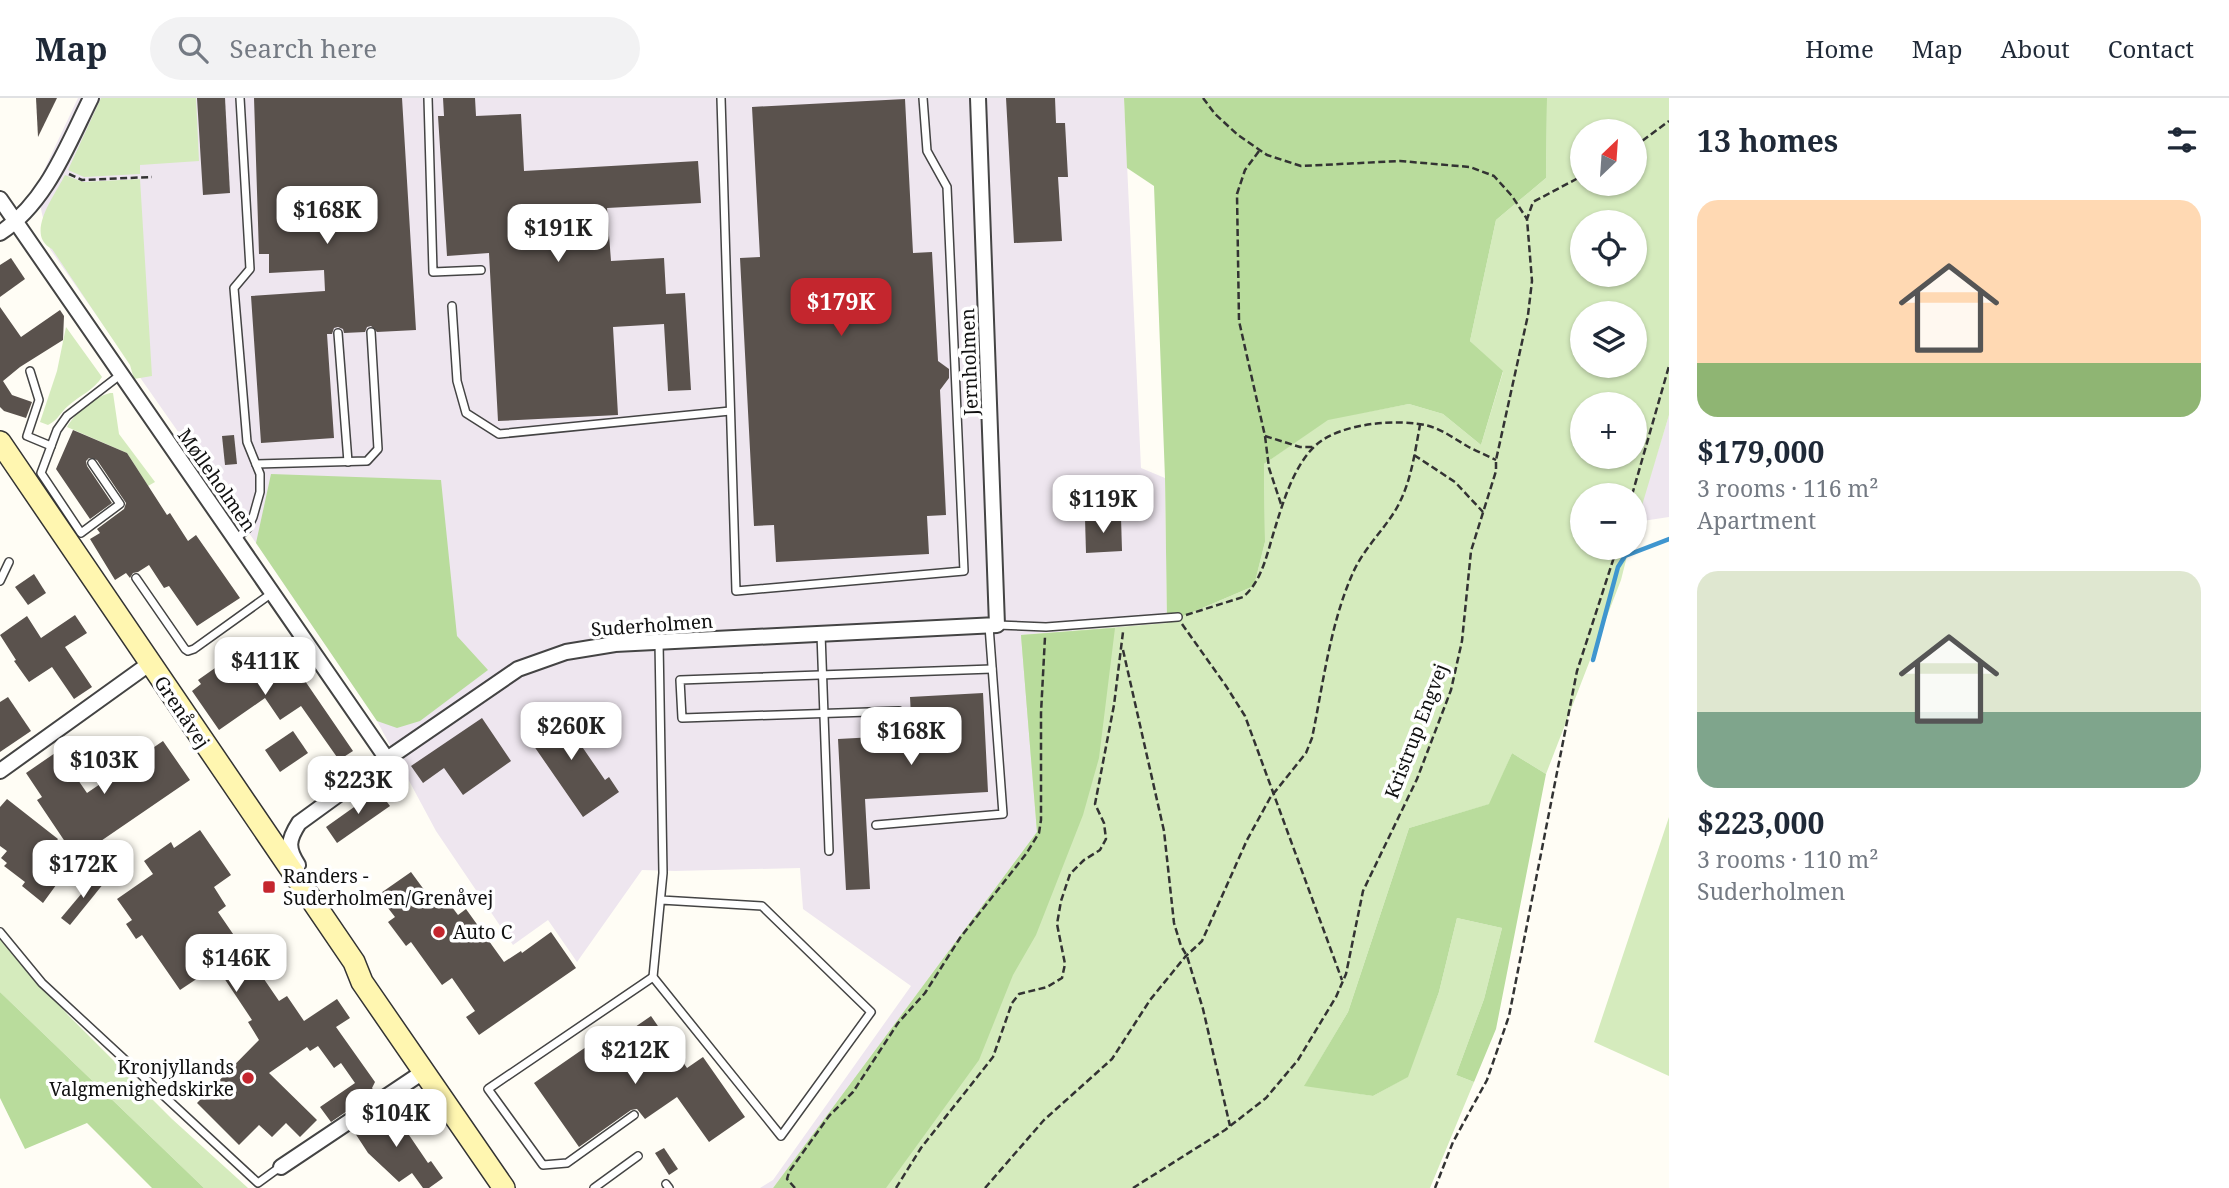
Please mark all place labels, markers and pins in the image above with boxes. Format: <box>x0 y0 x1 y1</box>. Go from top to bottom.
pin: $168K <box>278 186 376 246</box>
pin: $191K <box>509 204 607 264</box>
pin: $179K <box>792 278 890 338</box>
pin: $119K <box>1054 476 1152 535</box>
pin: $411K <box>216 638 314 697</box>
pin: $260K <box>522 702 620 762</box>
pin: $168K <box>862 708 960 767</box>
pin: $103K <box>55 736 153 796</box>
pin: $223K <box>309 756 407 816</box>
pin: $172K <box>34 840 132 900</box>
place label: Randers - Suderholmen/Grenåvej <box>283 863 493 911</box>
marker: Randers - Suderholmen/Grenåvej <box>261 879 277 895</box>
place label: Auto C <box>453 919 513 945</box>
marker: Auto C <box>431 924 447 940</box>
pin: $146K <box>187 934 285 994</box>
pin: $212K <box>586 1026 684 1086</box>
place label: Kronjyllands Valgmenighedskirke <box>49 1054 234 1102</box>
marker: Kronjyllands Valgmenighedskirke <box>240 1070 256 1086</box>
pin: $104K <box>347 1090 445 1149</box>

